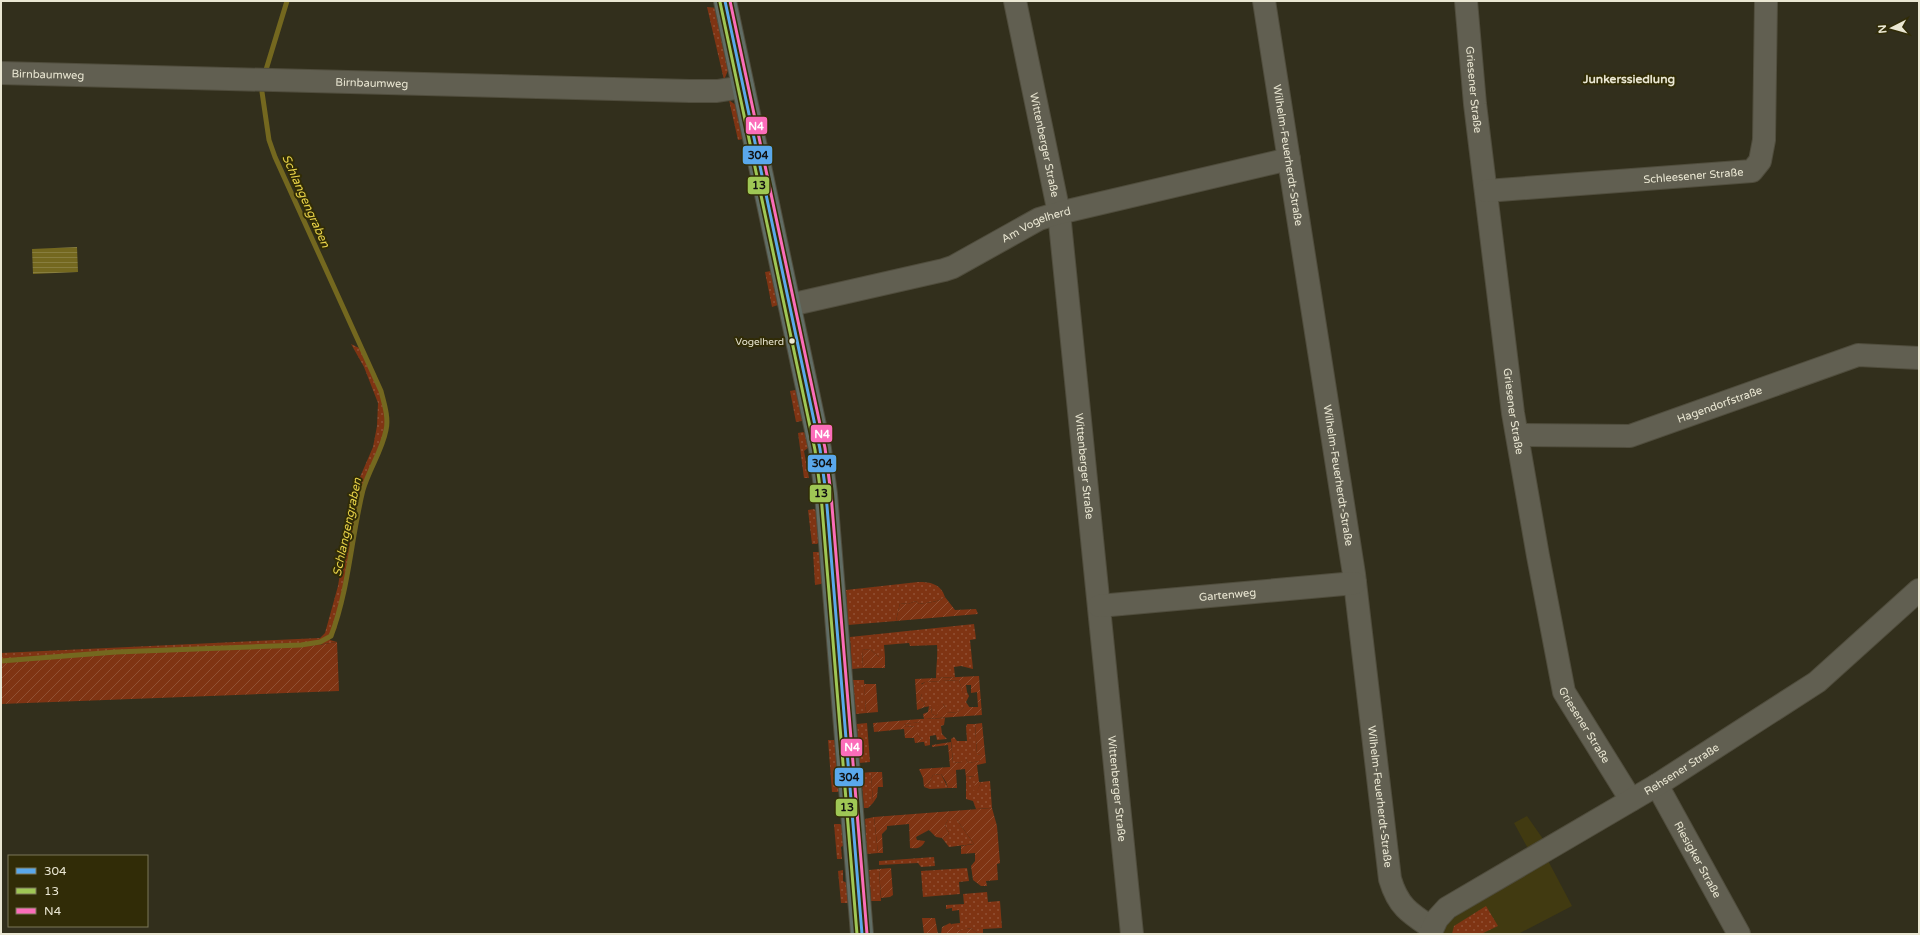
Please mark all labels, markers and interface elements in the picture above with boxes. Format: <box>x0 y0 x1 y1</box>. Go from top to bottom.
north arrow <box>1872 8 1912 48</box>
text: N <box>1876 24 1889 34</box>
street label: Griesener Straße <box>1463 46 1485 134</box>
street label: Birnbaumweg <box>11 67 85 82</box>
district label: Junkerssiedlung <box>1582 72 1675 87</box>
street label: Birnbaumweg <box>335 76 408 91</box>
street label: Wilhelm-Feuerherdt-Straße <box>1270 84 1305 227</box>
street label: Wittenberger Straße <box>1027 91 1062 199</box>
line badge: N4 <box>745 116 768 135</box>
text: N4 <box>748 120 764 133</box>
line badge: 304 <box>742 145 773 165</box>
text: 304 <box>748 149 768 162</box>
water label: Schlangengraben <box>279 152 333 250</box>
street label: Schleesener Straße <box>1643 166 1744 186</box>
line badge: 13 <box>747 176 770 195</box>
text: 13 <box>752 179 766 192</box>
street label: Am Vogelherd <box>999 204 1072 246</box>
place label: Vogelherd <box>735 336 784 348</box>
marker: Vogelherd <box>787 336 797 346</box>
street label: Griesener Straße <box>1501 367 1526 455</box>
street label: Hagendorfstraße <box>1675 384 1764 426</box>
street label: Wilhelm-Feuerherdt-Straße <box>1320 404 1356 547</box>
street label: Wittenberger Straße <box>1072 413 1096 520</box>
line badge: N4 <box>810 424 833 443</box>
text: N4 <box>814 428 830 441</box>
line badge: 304 <box>807 454 837 473</box>
text: 304 <box>812 457 832 470</box>
water label: Schlangengraben <box>330 476 364 578</box>
line badge: 13 <box>809 484 832 503</box>
text: 13 <box>814 487 828 500</box>
street label: Gartenweg <box>1198 586 1257 604</box>
street label: Griesener Straße <box>1556 686 1612 766</box>
street label: Wilhelm-Feuerherdt-Straße <box>1365 725 1395 868</box>
street label: Wittenberger Straße <box>1105 735 1129 842</box>
line badge: N4 <box>840 738 863 757</box>
text: N4 <box>844 741 860 754</box>
street label: Rehsener Straße <box>1642 741 1722 798</box>
line badge: 304 <box>834 767 864 787</box>
text: 304 <box>839 771 859 784</box>
line badge: 13 <box>835 798 858 817</box>
text: 13 <box>840 801 854 814</box>
street label: Riesigker Straße <box>1671 819 1724 900</box>
legend <box>8 855 148 927</box>
text: 304 <box>44 864 67 878</box>
text: 13 <box>44 884 59 898</box>
text: N4 <box>44 904 62 918</box>

